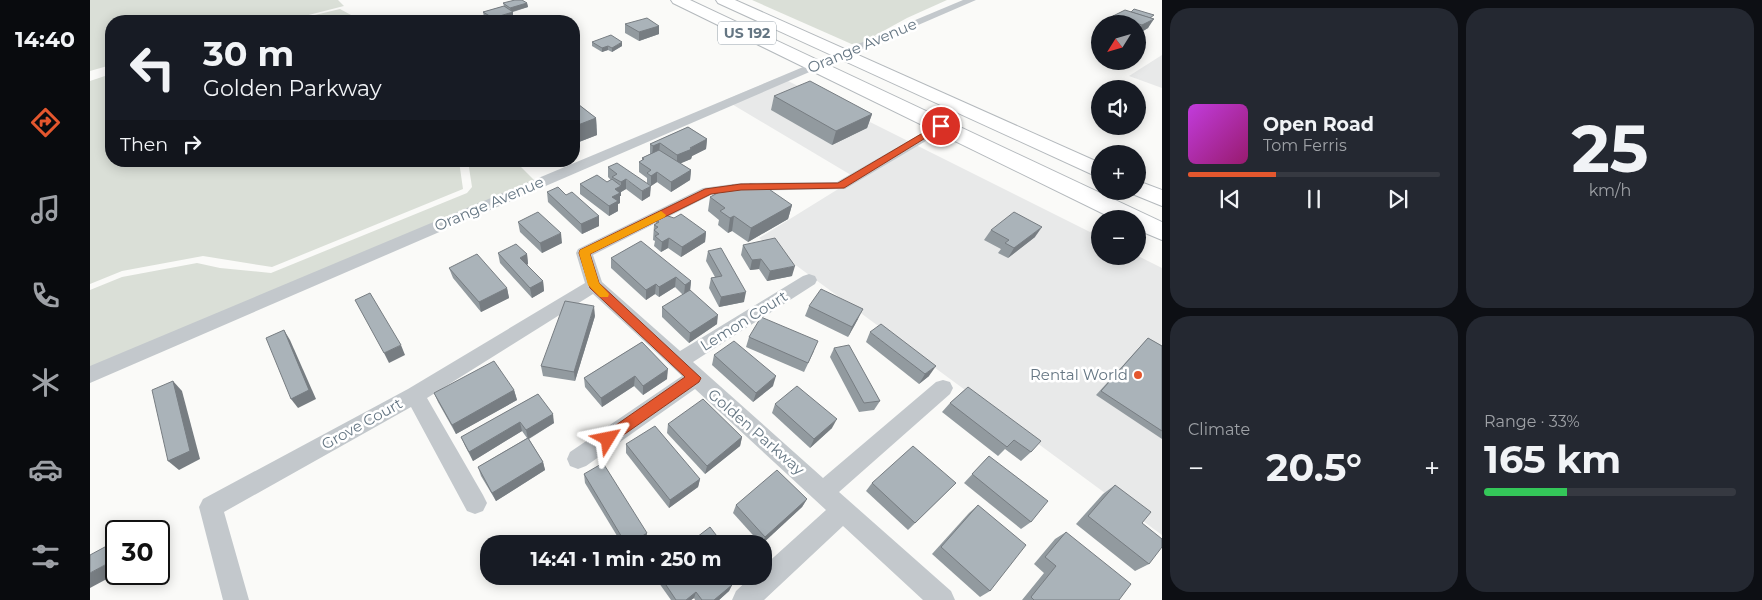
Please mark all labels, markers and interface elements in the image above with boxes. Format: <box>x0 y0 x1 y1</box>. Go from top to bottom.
street label: Orange Avenue <box>804 14 919 77</box>
north arrow <box>1091 15 1146 70</box>
map controls <box>1091 15 1146 265</box>
road number: US 192 <box>718 22 776 44</box>
text: 14:40 <box>15 26 75 53</box>
text: 30 m <box>203 32 294 75</box>
icon: left <box>120 35 185 100</box>
text: Golden Parkway <box>203 75 382 102</box>
button: sound <box>1091 80 1146 135</box>
icon: directions <box>28 105 63 140</box>
pin <box>920 105 962 147</box>
text: 25 <box>1571 109 1649 188</box>
icon: arrive <box>927 112 955 140</box>
text: Open Road <box>1263 113 1374 136</box>
icon: right <box>178 130 206 158</box>
text: Then <box>120 133 168 156</box>
text: Tom Ferris <box>1263 136 1347 155</box>
button: + <box>1091 145 1146 200</box>
street label: Orange Avenue <box>431 172 546 235</box>
text: km/h <box>1589 181 1631 200</box>
icon: previous <box>1216 185 1244 213</box>
icon: pause <box>1300 185 1328 213</box>
icon: next <box>1384 185 1412 213</box>
icon: music <box>28 192 63 227</box>
button: − <box>1091 210 1146 265</box>
icon: phone <box>28 278 63 313</box>
street label: Lemon Court <box>697 286 791 355</box>
icon: climate <box>28 365 63 400</box>
place label: Rental World <box>1030 365 1128 384</box>
marker: Rental World <box>1132 369 1144 381</box>
street label: Golden Parkway <box>704 385 809 479</box>
street label: Grove Court <box>318 394 406 454</box>
position arrow <box>581 412 633 464</box>
text: Range · 33% <box>1484 412 1580 431</box>
text: Climate <box>1188 420 1250 439</box>
text: 165 km <box>1484 436 1621 483</box>
text: 20.5° <box>1266 444 1362 491</box>
text: − <box>1188 451 1204 485</box>
text: + <box>1424 451 1440 485</box>
icon: car <box>28 452 63 487</box>
speed limit sign: 30 <box>105 520 170 585</box>
icon: filters <box>28 539 63 574</box>
text: 14:41 · 1 min · 250 m <box>530 548 722 571</box>

